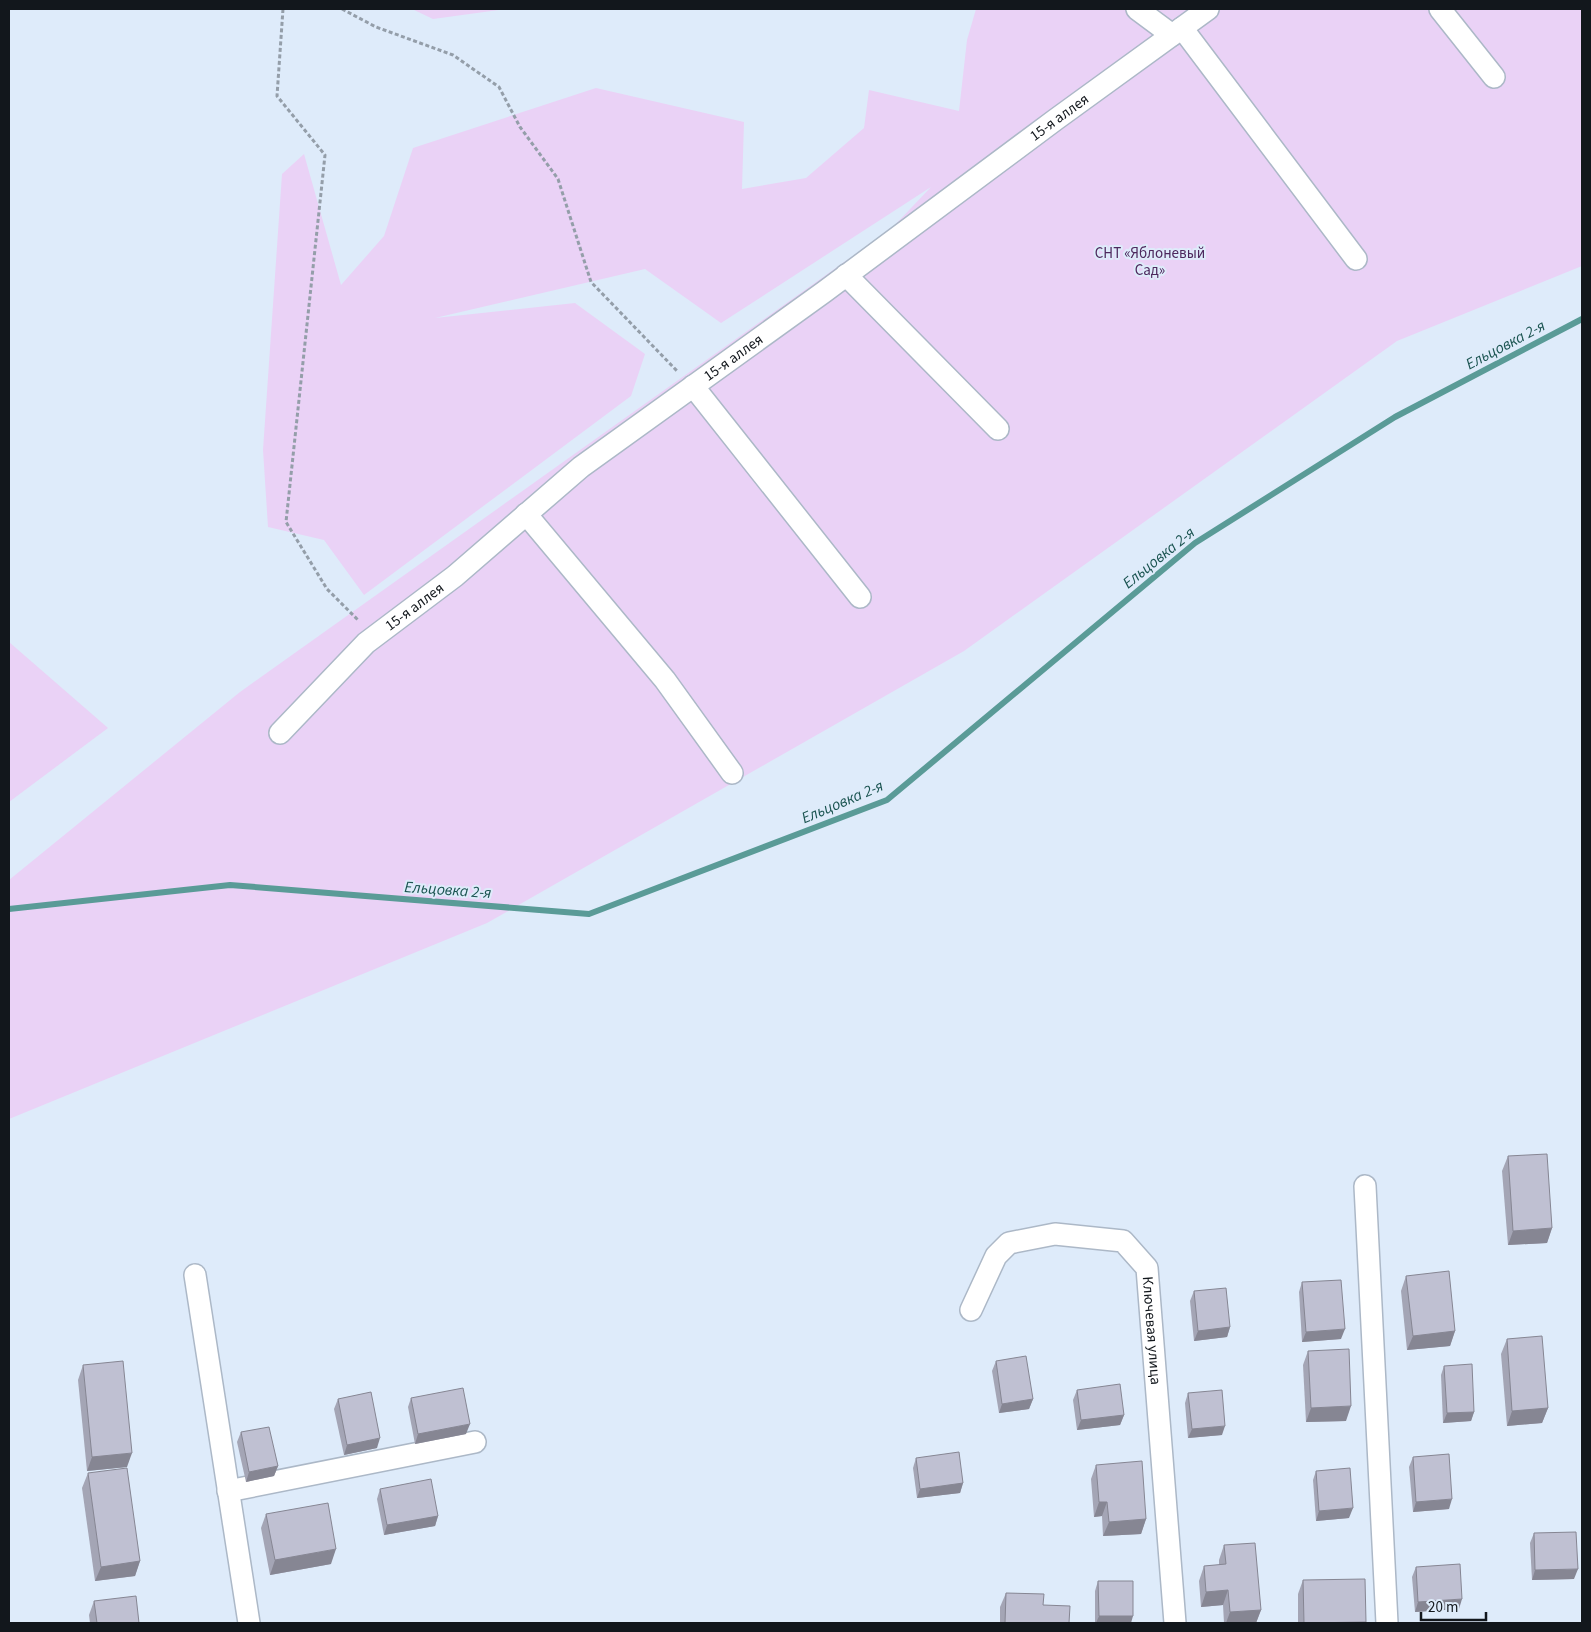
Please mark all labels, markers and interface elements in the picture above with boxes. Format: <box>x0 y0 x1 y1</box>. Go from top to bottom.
street label: 15-я аллея <box>1025 89 1093 146</box>
park label: СНТ «Яблоневый Сад» <box>1095 243 1205 281</box>
water label: Ельцовка 2-я <box>1462 315 1549 375</box>
street label: 15-я аллея <box>699 329 768 386</box>
water label: Ельцовка 2-я <box>1118 522 1200 594</box>
street label: 15-я аллея <box>381 578 448 636</box>
water label: Ельцовка 2-я <box>798 775 887 829</box>
water label: Ельцовка 2-я <box>404 876 492 904</box>
street label: Ключевая улица <box>1137 1276 1166 1385</box>
scale bar <box>1421 1590 1486 1622</box>
text: 20 m <box>1428 1597 1458 1618</box>

